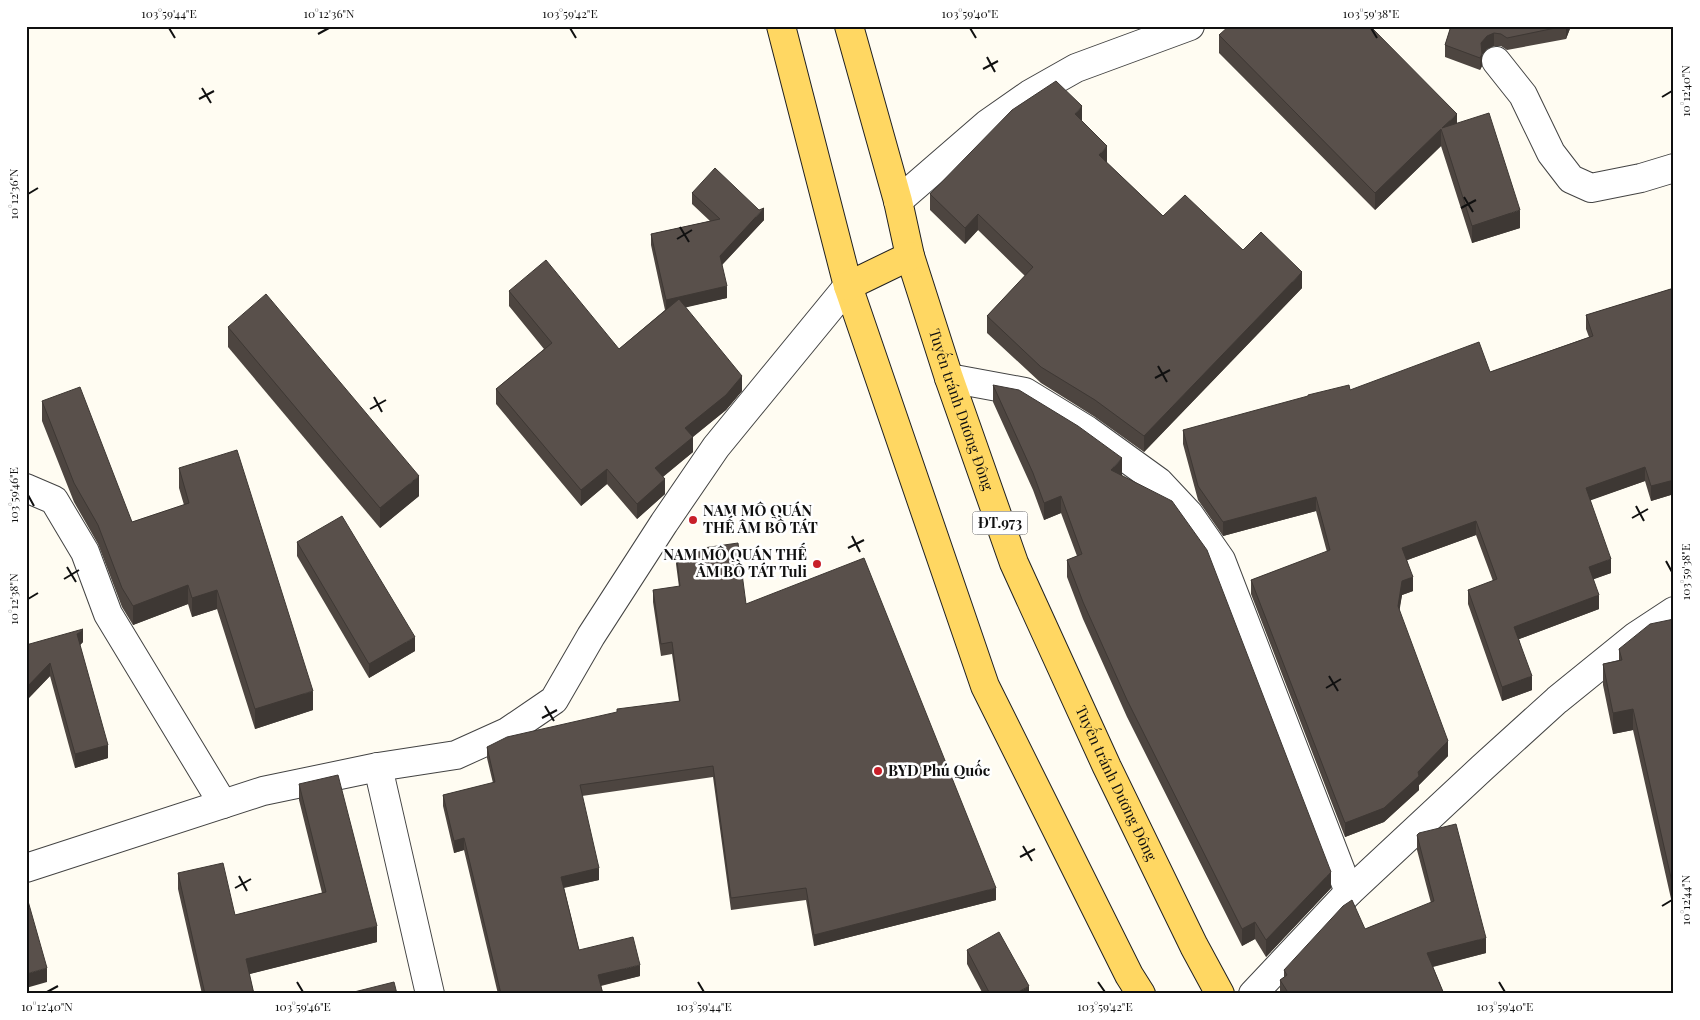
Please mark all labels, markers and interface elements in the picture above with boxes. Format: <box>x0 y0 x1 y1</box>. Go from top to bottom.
text: 103°59'44"E <box>141 5 197 21</box>
text: 10°12'36"N <box>303 5 355 21</box>
text: 103°59'42"E <box>542 5 598 21</box>
text: 103°59'40"E <box>942 5 998 21</box>
text: 103°59'38"E <box>1343 5 1399 21</box>
text: 10°12'40"N <box>1677 65 1693 117</box>
text: 10°12'36"N <box>5 168 21 220</box>
street label: Tuyến tránh Dương Đông <box>925 326 999 493</box>
text: 103°59'46"E <box>5 467 21 523</box>
place label: NAM MÔ QUÁN THẾ ÂM BỒ TÁT <box>703 500 818 537</box>
road number: ĐT.973 <box>972 512 1028 534</box>
marker: NAM MÔ QUÁN THẾ ÂM BỒ TÁT <box>687 514 699 526</box>
place label: NAM MÔ QUÁN THẾ ÂM BỒ TÁT Tuli <box>663 542 807 581</box>
text: 103°59'38"E <box>1677 544 1693 600</box>
marker: NAM MÔ QUÁN THẾ ÂM BỒ TÁT Tuli <box>811 558 823 570</box>
text: 10°12'38"N <box>5 573 21 625</box>
street label: Tuyến tránh Dương Đông <box>1071 702 1162 864</box>
place label: BYD Phú Quốc <box>888 759 991 780</box>
marker: BYD Phú Quốc <box>872 765 884 777</box>
text: 10°12'44"N <box>1677 874 1693 925</box>
text: 10°12'40"N <box>21 998 73 1014</box>
text: 103°59'46"E <box>275 998 331 1014</box>
text: 103°59'44"E <box>676 998 732 1014</box>
text: 103°59'42"E <box>1077 998 1133 1014</box>
text: 103°59'40"E <box>1477 998 1533 1014</box>

